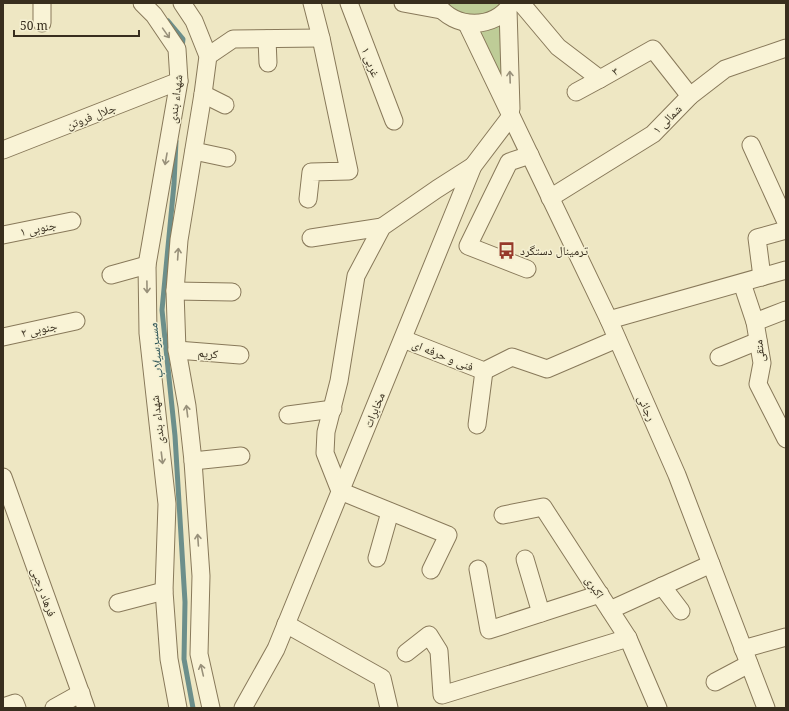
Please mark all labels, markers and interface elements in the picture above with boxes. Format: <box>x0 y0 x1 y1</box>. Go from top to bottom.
scale bar <box>14 12 139 38</box>
text: 50 m <box>20 17 48 34</box>
one-way arrow <box>162 27 170 38</box>
street label: ۱ غربی <box>358 44 384 80</box>
street label: ۳ <box>609 62 621 80</box>
one-way arrow <box>506 71 514 84</box>
street label: شهداء بندی <box>164 73 186 125</box>
street label: جلال فروتن <box>64 99 119 133</box>
street label: ۱ شمالی <box>649 100 686 137</box>
one-way arrow <box>161 152 169 165</box>
street label: ۱ جنوبی <box>18 216 58 240</box>
bus stop icon: ترمینال دستگرد <box>497 240 517 260</box>
place label: ترمینال دستگرد <box>520 242 589 259</box>
one-way arrow <box>174 248 181 261</box>
one-way arrow <box>143 280 151 293</box>
street label: ۲ جنوبی <box>19 317 59 341</box>
water label: مسیرسیلاب <box>143 322 167 380</box>
street label: فنی و حرفه ای <box>410 335 476 375</box>
street label: متقی <box>749 339 769 363</box>
street label: کریم <box>197 344 219 362</box>
street label: مخابرات <box>359 390 389 430</box>
street label: رجائی <box>634 392 660 424</box>
street label: شهداء بندی <box>146 394 168 446</box>
one-way arrow <box>183 405 191 418</box>
one-way arrow <box>158 451 165 464</box>
one-way arrow <box>195 534 202 547</box>
street label: فرهاد رجبی <box>27 565 61 619</box>
street label: اکبری <box>581 572 609 602</box>
one-way arrow <box>198 664 206 677</box>

